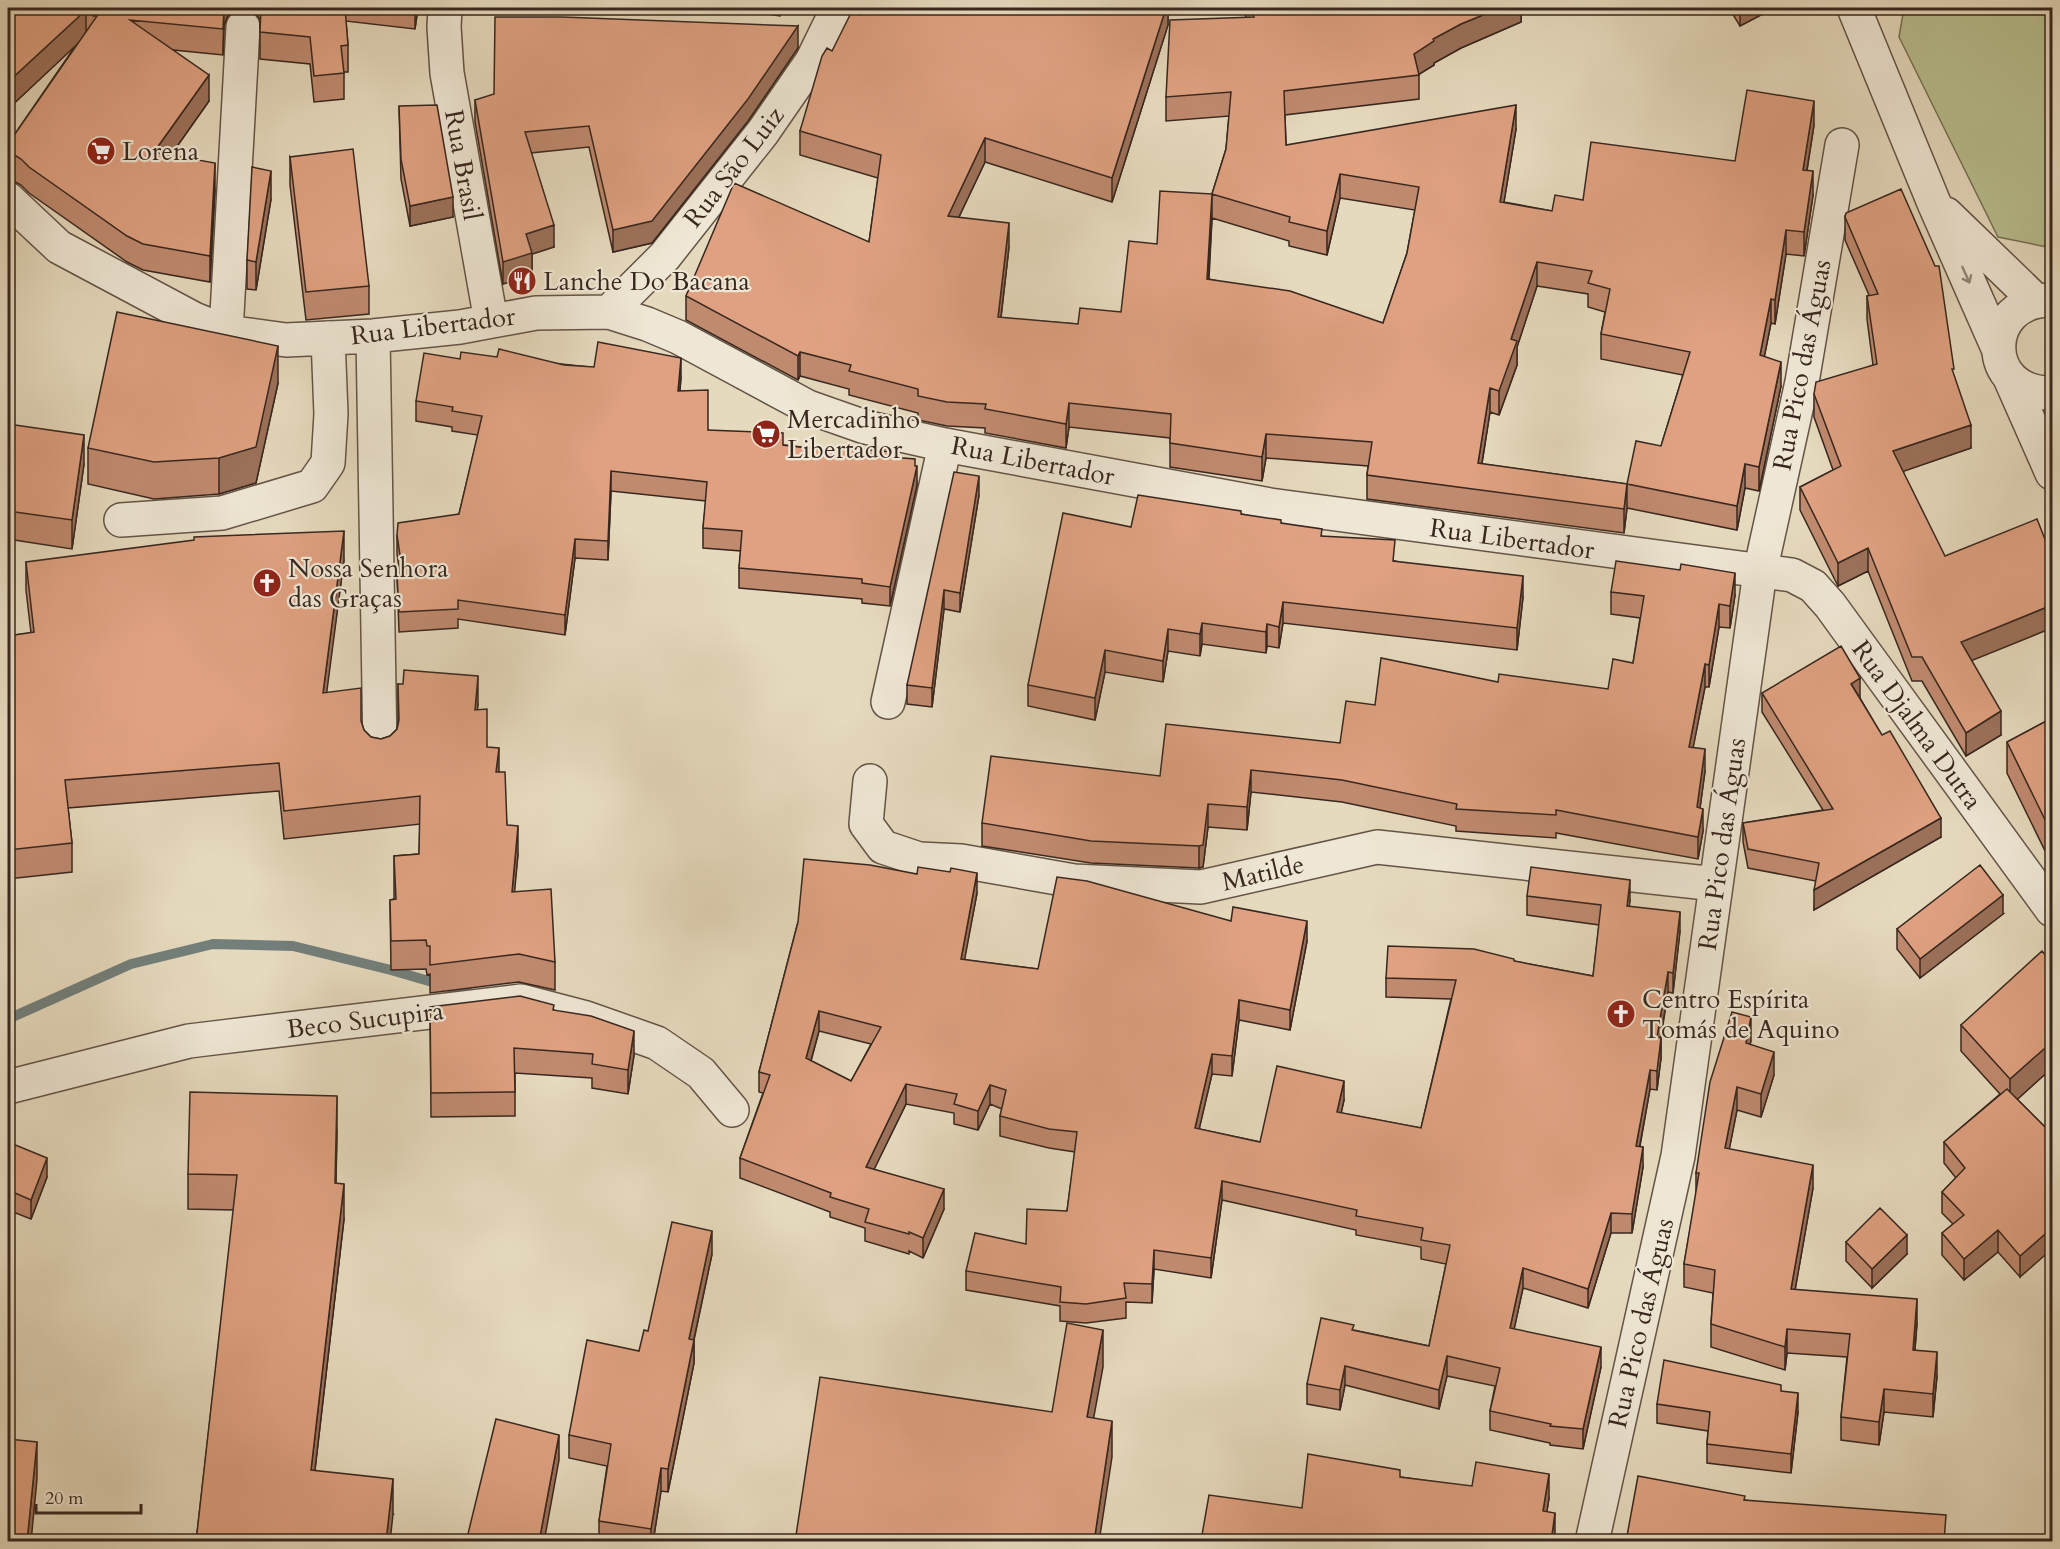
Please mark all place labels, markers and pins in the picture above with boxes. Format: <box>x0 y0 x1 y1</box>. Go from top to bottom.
place label: Lorena <box>122 134 199 169</box>
supermarket icon: Lorena <box>85 135 117 167</box>
place label: Lanche Do Bacana <box>543 264 750 299</box>
restaurant icon: Lanche Do Bacana <box>506 265 538 297</box>
place label: Mercadinho Libertador <box>787 402 920 467</box>
supermarket icon: Mercadinho Libertador <box>750 418 782 450</box>
place label: Nossa Senhora das Graças <box>288 551 449 616</box>
church icon: Nossa Senhora das Graças <box>251 567 283 599</box>
place label: Centro Espírita Tomás de Aquino <box>1642 982 1839 1047</box>
church icon: Centro Espírita Tomás de Aquino <box>1605 998 1637 1030</box>

